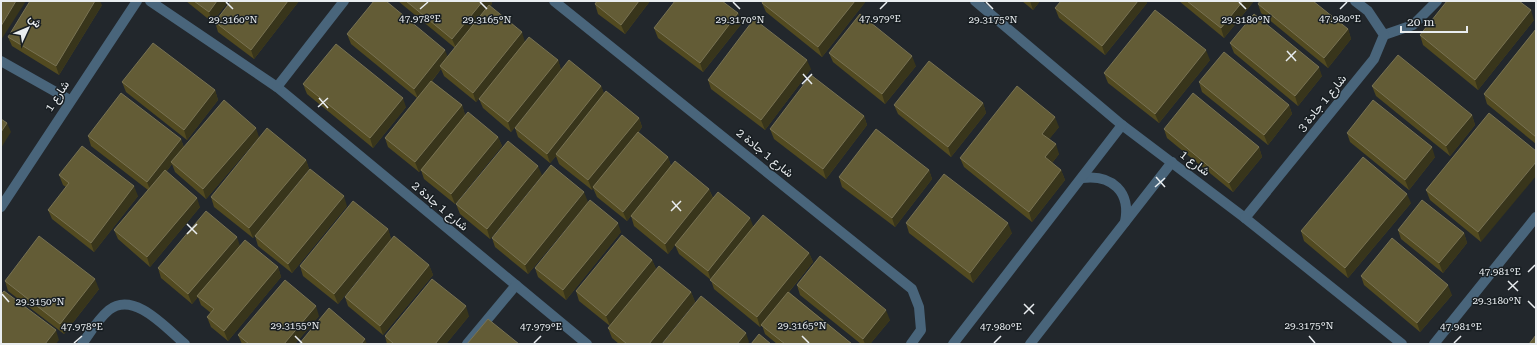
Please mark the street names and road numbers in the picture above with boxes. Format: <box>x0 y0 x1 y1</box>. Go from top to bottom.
street label: شارع 1 جادة 3 <box>1295 72 1351 136</box>
street label: شارع 1 <box>42 78 74 115</box>
street label: شارع 1 جادة 2 <box>732 126 796 182</box>
street label: شارع 1 <box>1176 147 1213 180</box>
street label: شارع 1 جادة 2 <box>408 178 471 235</box>

